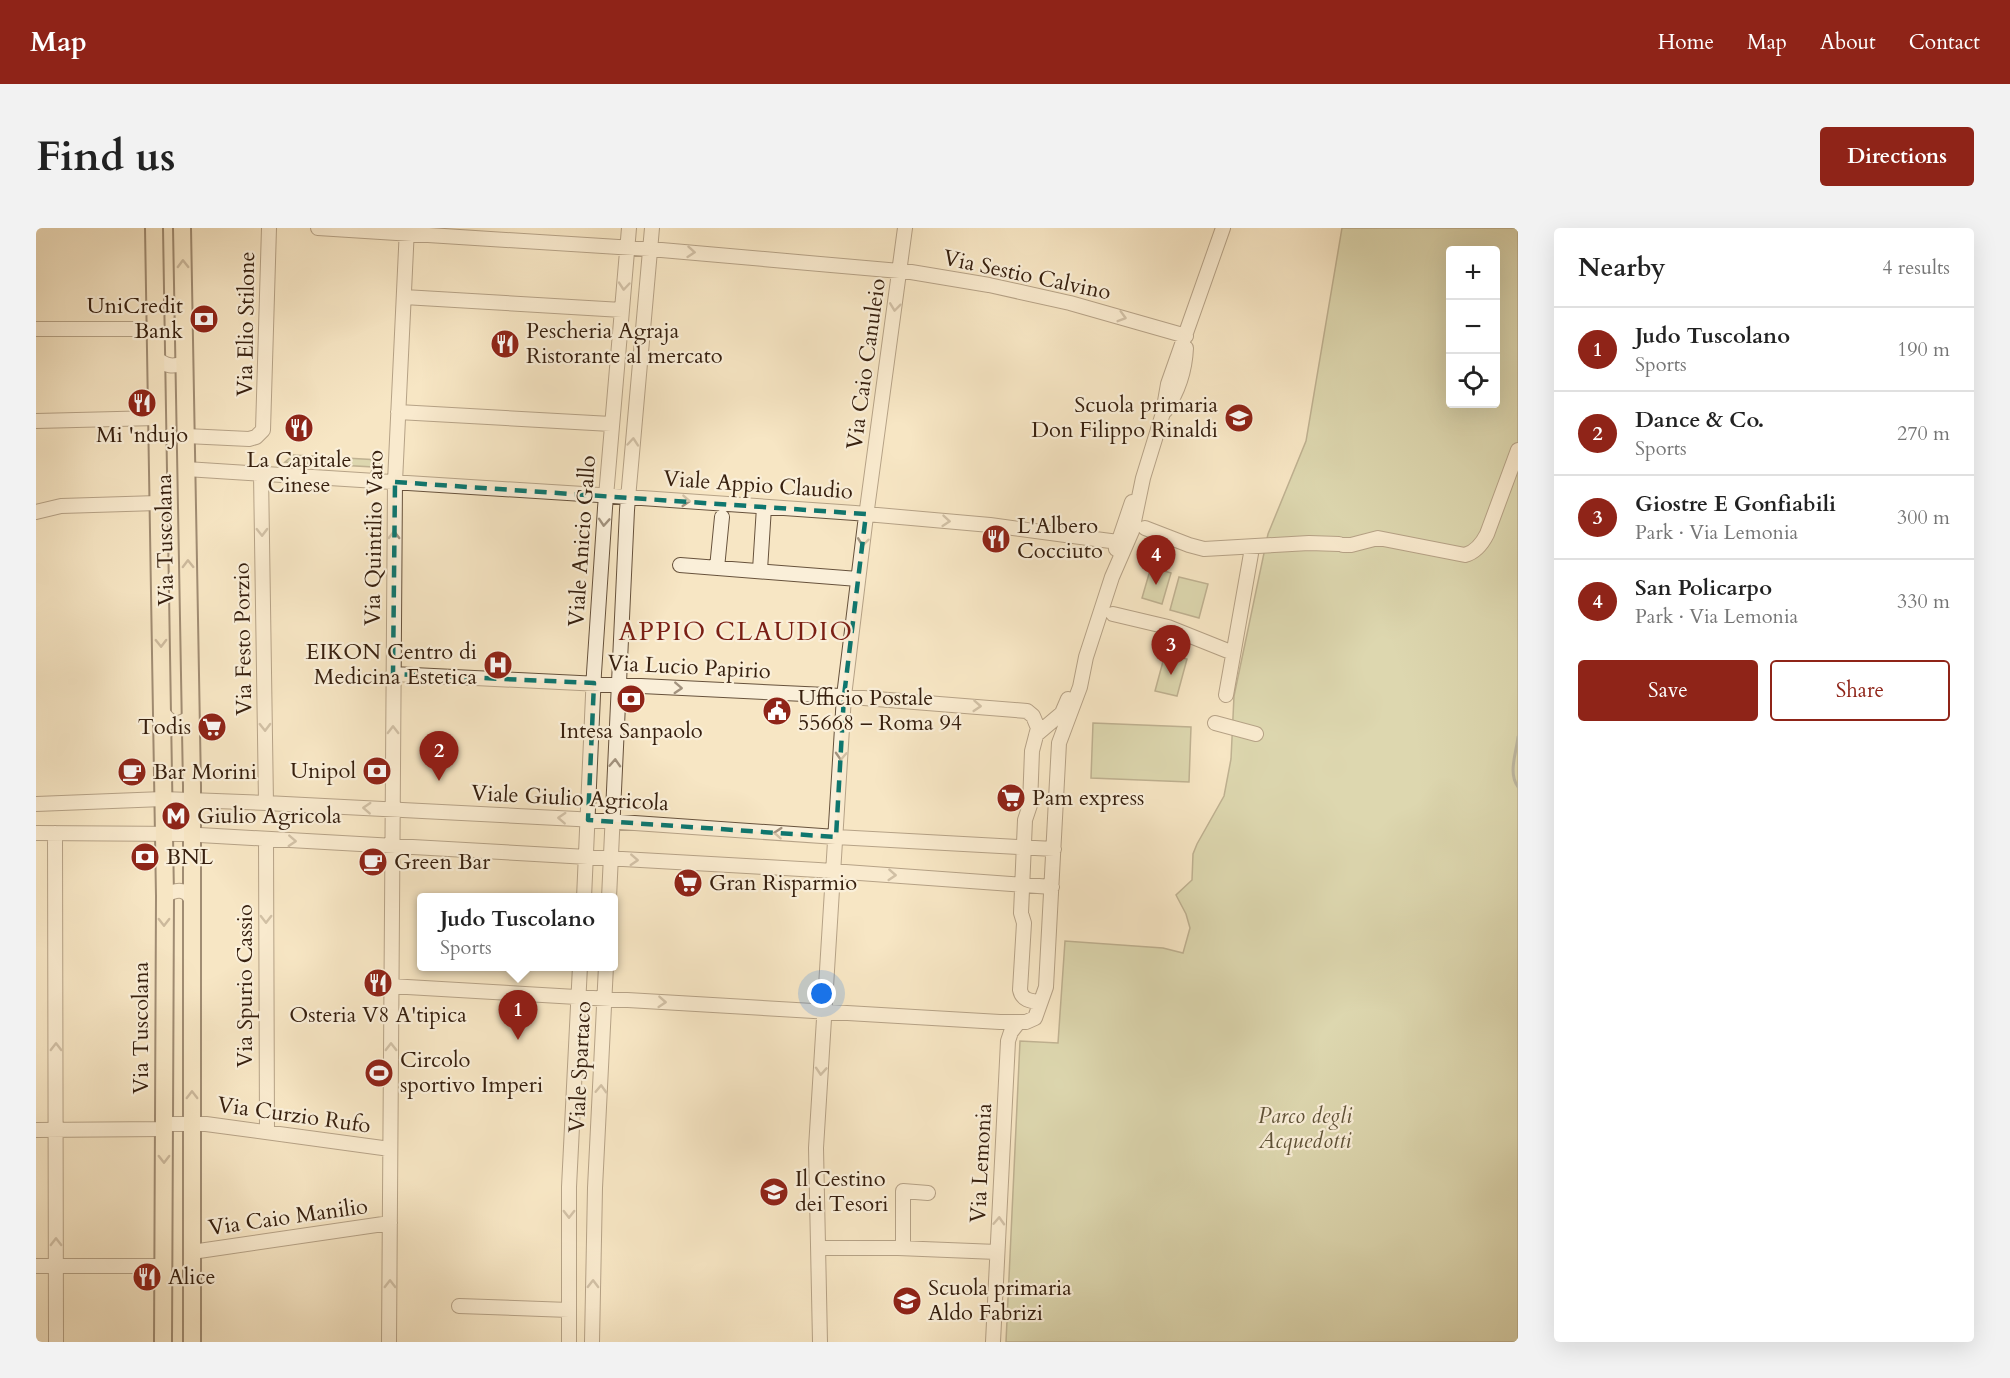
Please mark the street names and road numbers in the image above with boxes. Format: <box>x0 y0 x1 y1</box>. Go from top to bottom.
street label: Via Sestio Calvino <box>940 243 1114 307</box>
street label: Via Elio Stilone <box>230 251 262 397</box>
street label: Via Caio Canuleio <box>839 276 893 452</box>
street label: Via Quintilio Varo <box>357 450 391 626</box>
street label: Viale Anicio Gallo <box>561 454 603 628</box>
street label: Viale Appio Claudio <box>662 463 854 507</box>
street label: Via Tuscolana <box>149 473 181 606</box>
street label: Via Festo Porzio <box>227 562 259 716</box>
street label: Via Lucio Papirio <box>606 648 772 686</box>
street label: Viale Giulio Agricola <box>470 778 670 818</box>
street label: Via Spurio Cassio <box>230 904 260 1068</box>
street label: Via Tuscolana <box>126 961 156 1094</box>
street label: Viale Spartaco <box>562 1000 598 1134</box>
street label: Via Curzio Rufo <box>215 1089 373 1141</box>
street label: Via Lemonia <box>963 1102 999 1224</box>
street label: Via Caio Manilio <box>206 1191 370 1243</box>

